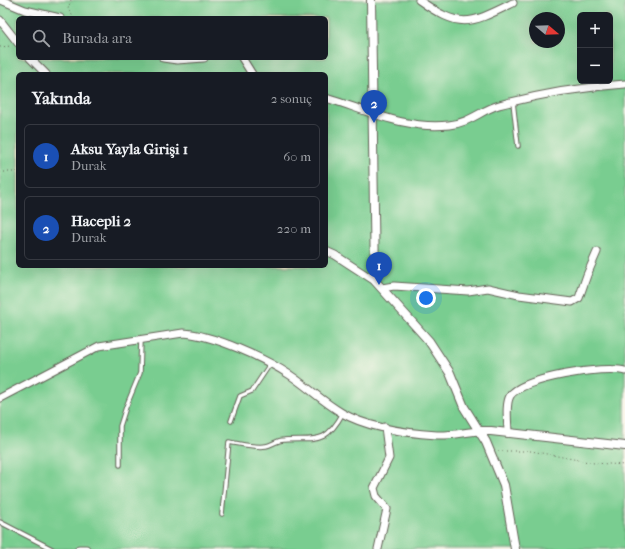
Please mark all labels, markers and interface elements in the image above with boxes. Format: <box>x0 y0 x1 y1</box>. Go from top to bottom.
north arrow <box>529 12 565 48</box>
map controls <box>577 12 613 84</box>
button: + <box>577 12 613 48</box>
search box <box>16 16 328 60</box>
icon: search <box>30 27 52 49</box>
text: Burada ara <box>62 29 132 47</box>
button: − <box>577 48 613 84</box>
text: Yakında <box>32 88 91 108</box>
pin: 2 <box>361 90 387 123</box>
text: 2 sonuç <box>271 91 312 106</box>
text: Aksu Yayla Girişi 1 <box>71 140 188 158</box>
text: 1 <box>44 149 48 164</box>
text: 60 m <box>283 149 311 164</box>
text: Durak <box>71 158 107 173</box>
text: Hacepli 2 <box>71 212 131 230</box>
text: 2 <box>43 221 49 236</box>
text: 220 m <box>277 221 311 236</box>
text: Durak <box>71 230 107 245</box>
pin: 1 <box>366 252 392 285</box>
your location <box>416 288 436 308</box>

